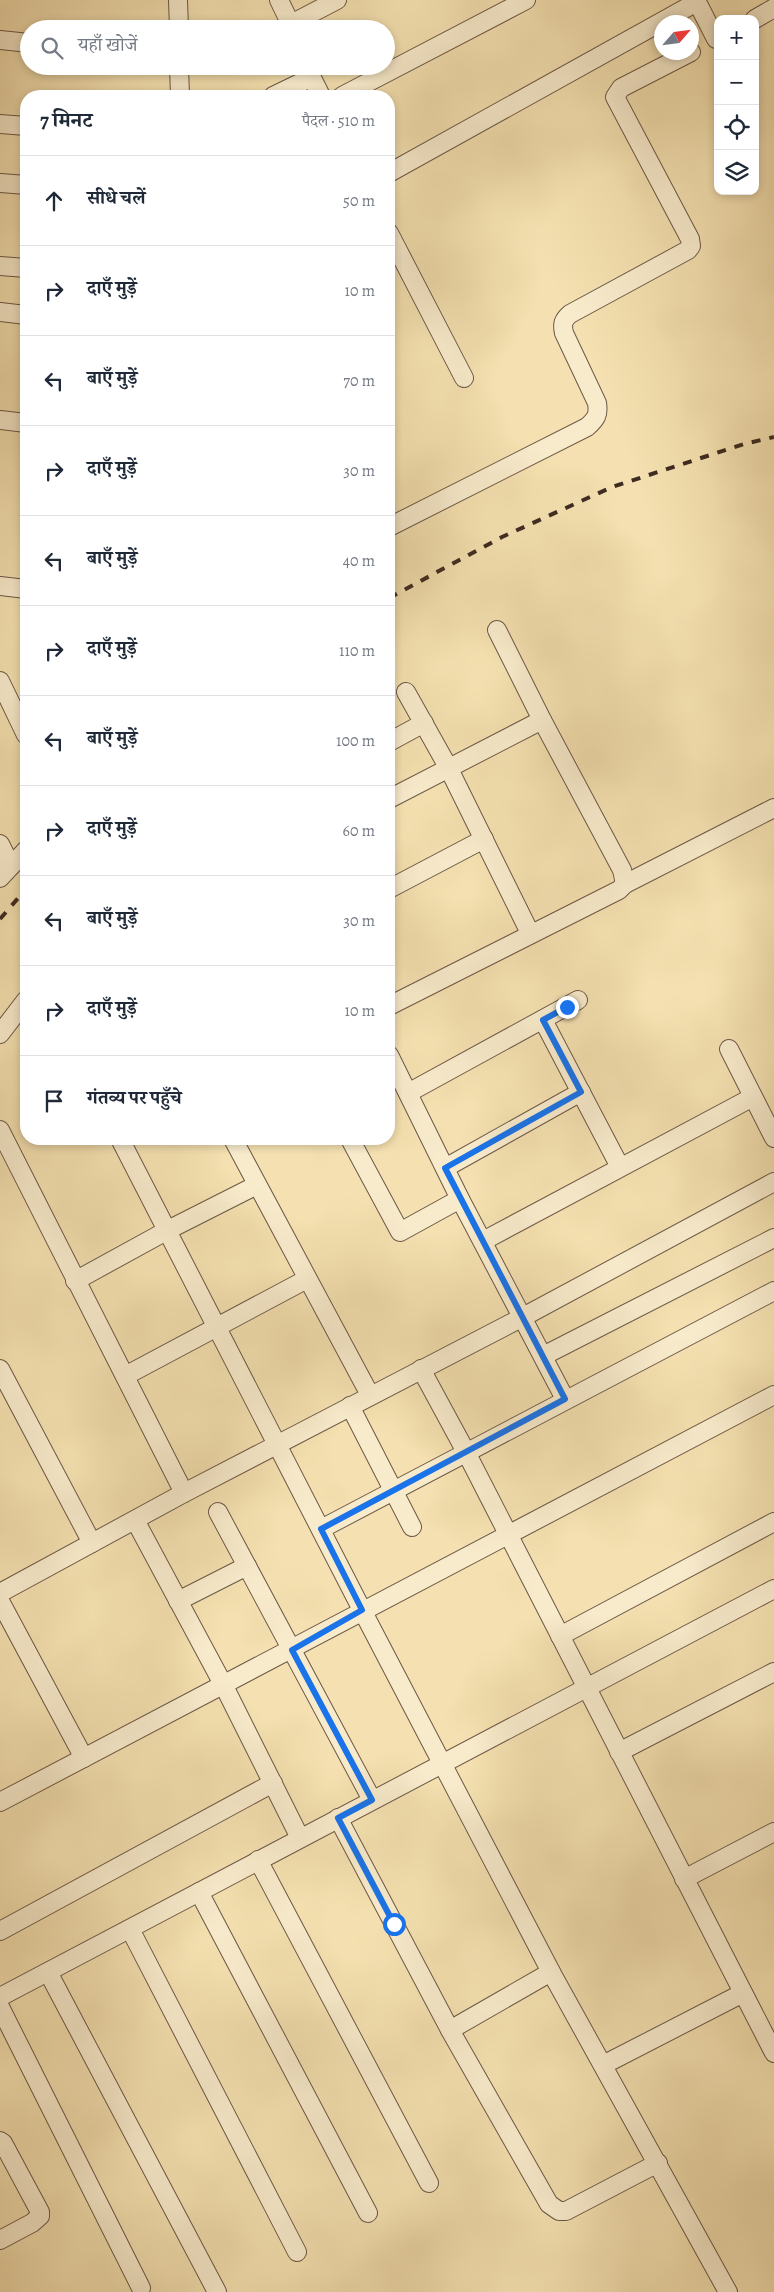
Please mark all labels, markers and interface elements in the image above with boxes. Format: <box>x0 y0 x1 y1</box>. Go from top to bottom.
north arrow <box>654 15 699 60</box>
map controls <box>714 15 759 195</box>
button: + <box>714 15 759 60</box>
search box <box>20 20 395 75</box>
text: यहाँ खोजें <box>78 32 137 58</box>
icon: search <box>38 34 66 62</box>
button: − <box>714 60 759 105</box>
button: locate <box>714 105 759 150</box>
text: 7 मिनट <box>40 106 92 134</box>
text: पैदल · 510 m <box>302 110 375 132</box>
button: layers <box>714 150 759 195</box>
text: सीधे चलें <box>87 185 145 211</box>
icon: ahead <box>40 187 68 215</box>
text: 50 m <box>343 190 375 212</box>
text: दाएँ मुड़ें <box>87 275 137 301</box>
icon: right <box>40 277 68 305</box>
text: 10 m <box>345 280 375 302</box>
text: बाएँ मुड़ें <box>87 365 137 391</box>
icon: left <box>40 367 68 395</box>
text: 70 m <box>343 370 375 392</box>
text: दाएँ मुड़ें <box>87 455 137 481</box>
icon: right <box>40 457 68 485</box>
text: 30 m <box>343 460 375 482</box>
text: बाएँ मुड़ें <box>87 545 137 571</box>
icon: left <box>40 547 68 575</box>
text: 40 m <box>343 550 375 572</box>
text: दाएँ मुड़ें <box>87 635 137 661</box>
icon: right <box>40 637 68 665</box>
text: 110 m <box>339 640 375 662</box>
text: बाएँ मुड़ें <box>87 725 137 751</box>
icon: left <box>40 727 68 755</box>
text: 100 m <box>336 730 375 752</box>
text: दाएँ मुड़ें <box>87 815 137 841</box>
icon: right <box>40 817 68 845</box>
text: 60 m <box>343 820 375 842</box>
text: बाएँ मुड़ें <box>87 905 137 931</box>
icon: left <box>40 907 68 935</box>
text: 30 m <box>343 910 375 932</box>
text: दाएँ मुड़ें <box>87 995 137 1021</box>
route end <box>556 996 579 1019</box>
icon: right <box>40 997 68 1025</box>
text: 10 m <box>345 1000 375 1022</box>
text: गंतव्य पर पहुँचे <box>87 1085 182 1111</box>
icon: arrive <box>40 1087 68 1115</box>
route start <box>383 1913 406 1936</box>

